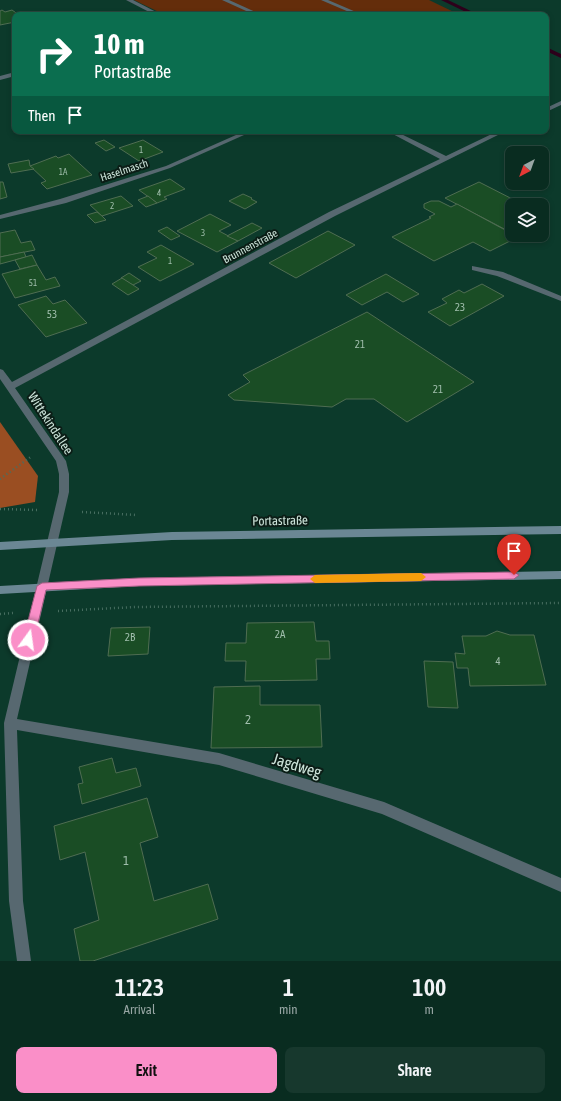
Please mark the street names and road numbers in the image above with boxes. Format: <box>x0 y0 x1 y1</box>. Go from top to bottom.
street label: Haselmasch <box>99 157 149 183</box>
street label: Brunnenstraße <box>221 227 279 265</box>
street label: Wittekindallee <box>25 389 76 457</box>
street label: Portastraße <box>252 513 308 528</box>
street label: Jagdweg <box>270 749 324 782</box>

